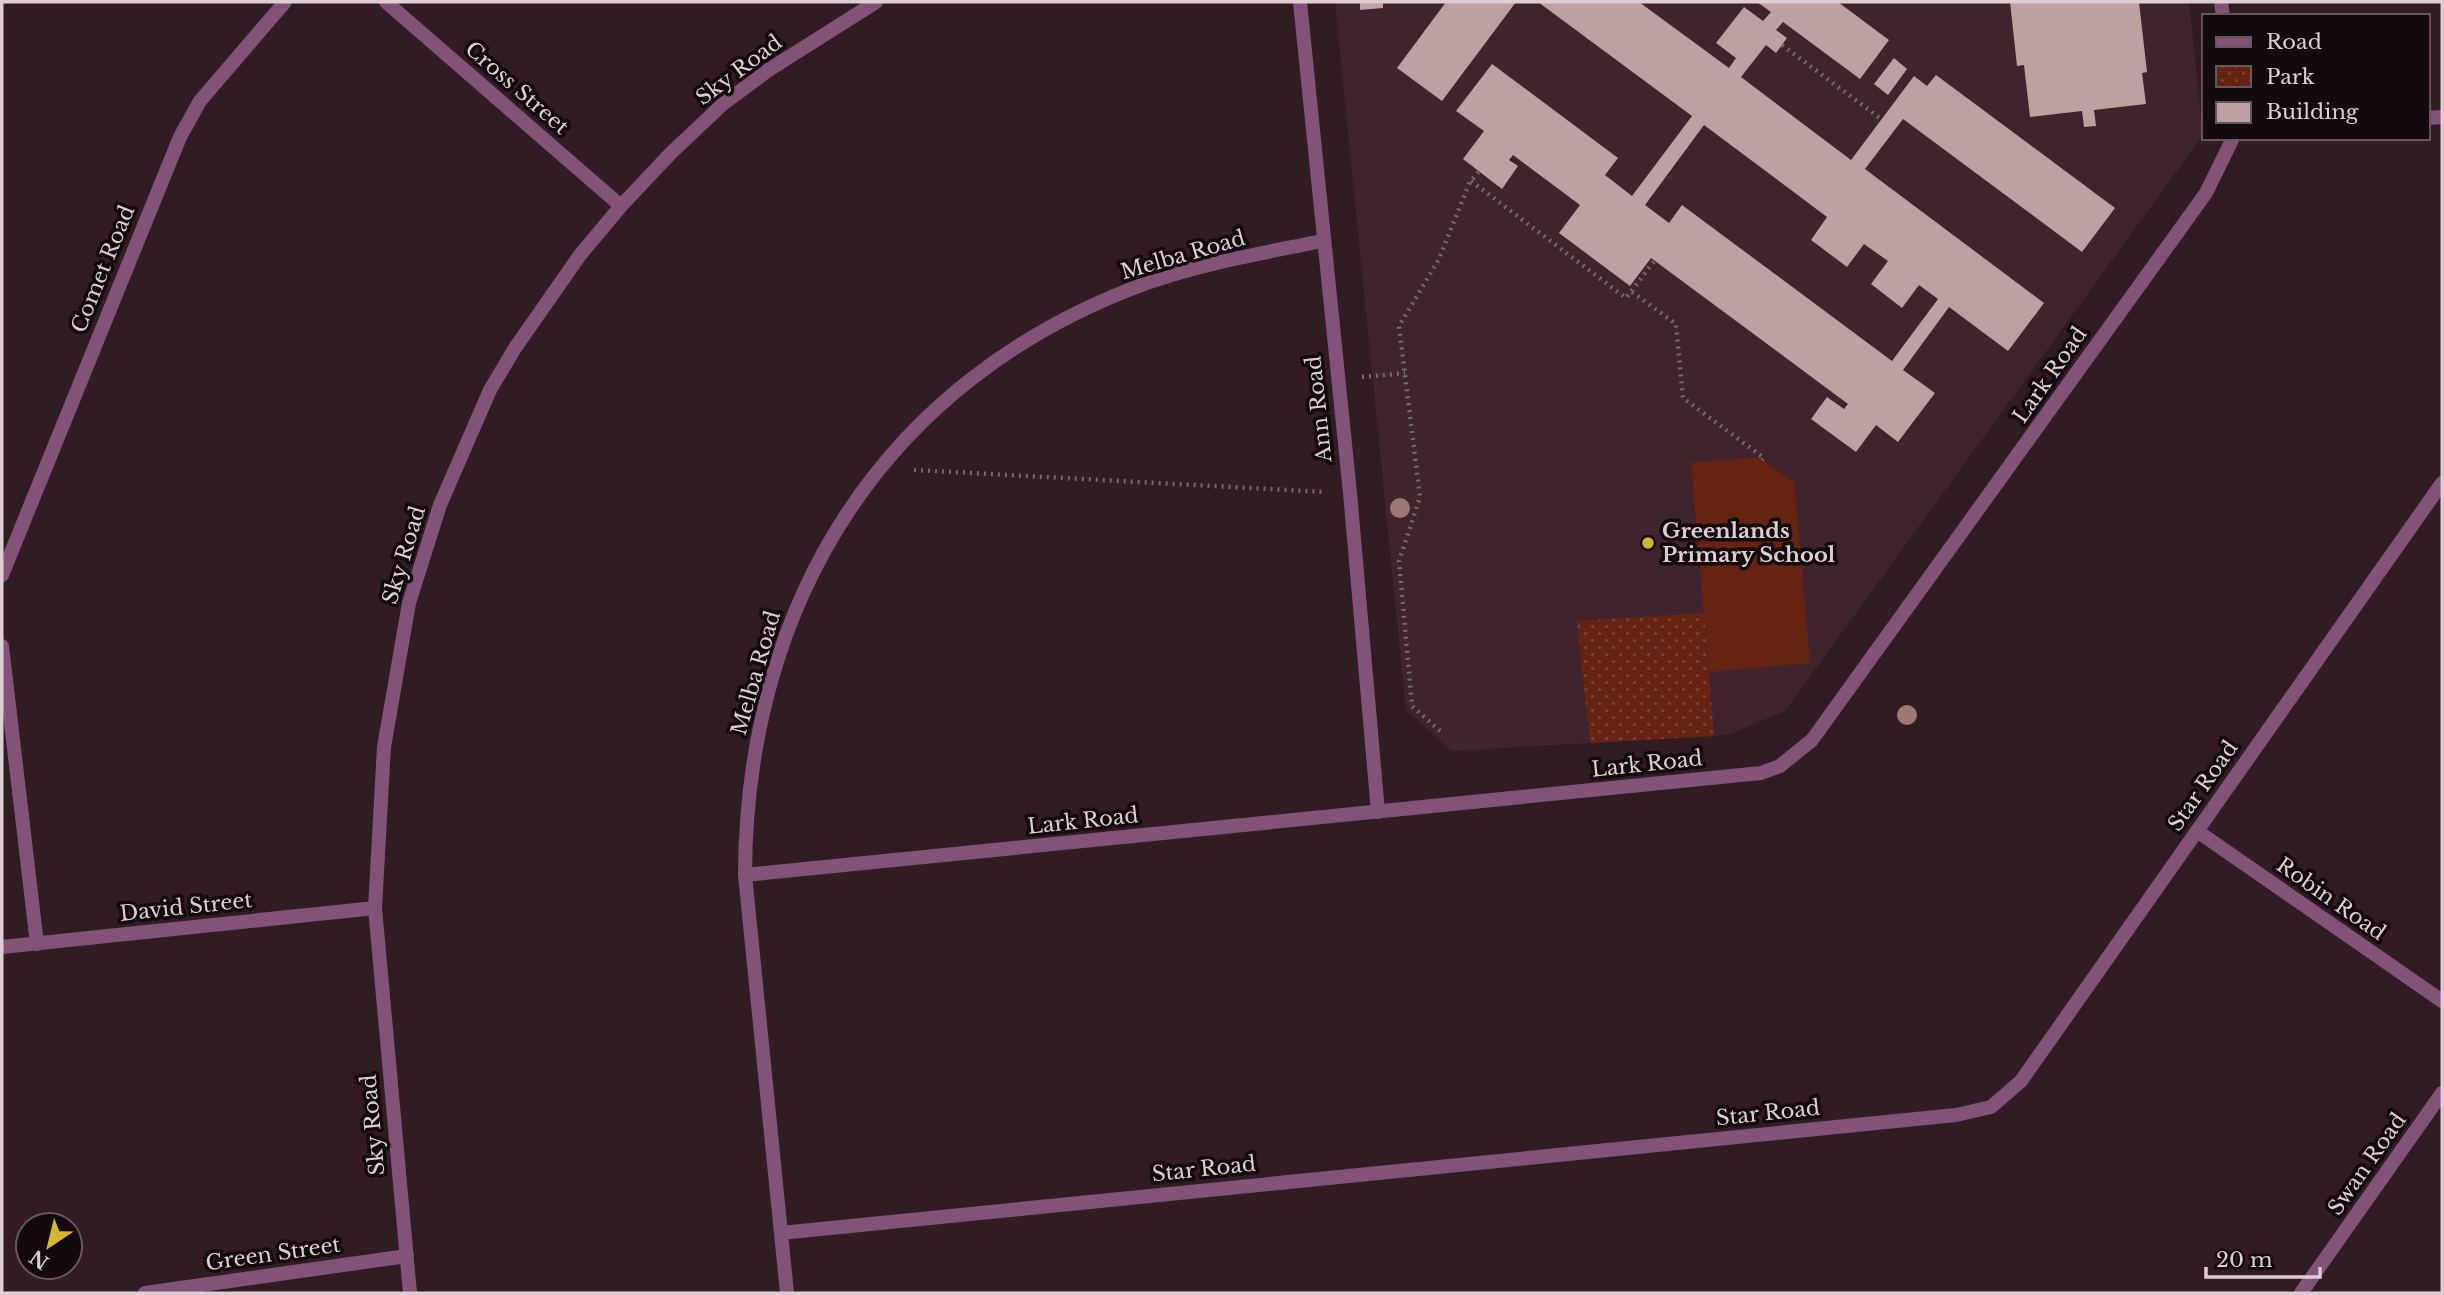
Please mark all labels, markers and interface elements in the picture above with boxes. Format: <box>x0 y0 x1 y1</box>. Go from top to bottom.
legend <box>2202 14 2430 140</box>
street label: Sky Road <box>691 29 787 111</box>
text: Road <box>2266 29 2322 55</box>
street label: Cross Street <box>460 36 574 140</box>
text: Park <box>2266 64 2315 90</box>
text: Building <box>2266 99 2359 125</box>
street label: Comet Road <box>66 202 140 336</box>
street label: Melba Road <box>1118 225 1248 285</box>
street label: Lark Road <box>2007 322 2093 428</box>
street label: Ann Road <box>1300 354 1338 465</box>
street label: Sky Road <box>377 503 431 607</box>
place label: Greenlands Primary School <box>1662 518 1836 568</box>
marker: Greenlands Primary School <box>1640 535 1656 551</box>
street label: Melba Road <box>726 608 786 738</box>
street label: Star Road <box>2162 736 2244 836</box>
street label: Lark Road <box>1590 745 1704 783</box>
street label: Lark Road <box>1026 802 1140 840</box>
street label: Robin Road <box>2271 852 2391 946</box>
street label: David Street <box>119 887 254 927</box>
street label: Sky Road <box>356 1073 390 1177</box>
street label: Star Road <box>1715 1095 1821 1131</box>
street label: Swan Road <box>2322 1108 2412 1220</box>
street label: Star Road <box>1151 1151 1257 1187</box>
north arrow <box>14 1211 84 1281</box>
street label: Green Street <box>204 1232 342 1276</box>
scale bar <box>2206 1236 2320 1280</box>
text: N <box>26 1245 53 1274</box>
text: 20 m <box>2216 1247 2273 1273</box>

